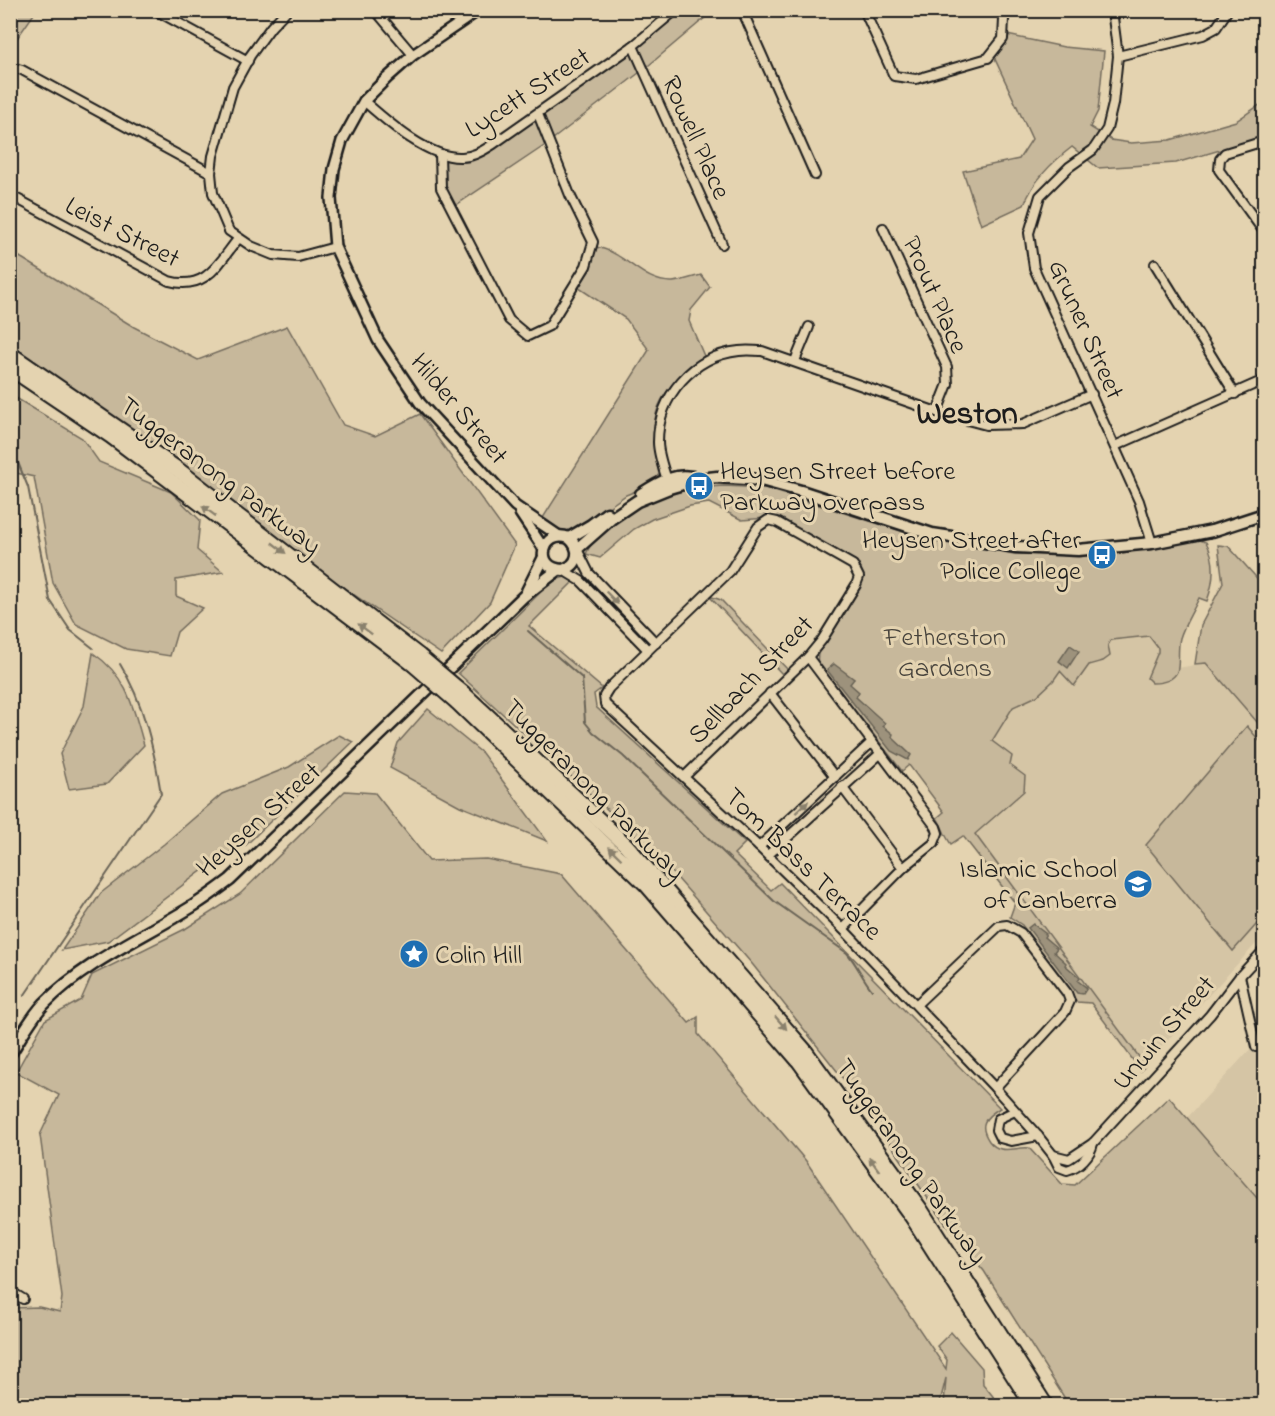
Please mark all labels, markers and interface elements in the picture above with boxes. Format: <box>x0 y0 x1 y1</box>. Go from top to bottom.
street label: Lycett Street <box>458 39 599 149</box>
street label: Rowell Place <box>650 70 740 207</box>
street label: Leist Street <box>58 188 186 279</box>
street label: Prout Place <box>891 230 977 361</box>
street label: Gruner Street <box>1037 254 1133 406</box>
street label: Hilder Street <box>400 345 517 474</box>
street label: Tuggeranong Parkway <box>110 388 329 566</box>
district label: Weston <box>916 391 1018 439</box>
place label: Heysen Street before Parkway overpass <box>720 453 956 523</box>
bus stop icon: Heysen Street before Parkway overpass <box>683 470 715 502</box>
one-way arrow <box>202 505 217 517</box>
place label: Heysen Street after Police College <box>862 522 1082 592</box>
bus stop icon: Heysen Street after Police College <box>1086 539 1118 571</box>
one-way arrow <box>272 541 287 553</box>
one-way arrow <box>605 590 619 604</box>
street label: Sellbach Street <box>680 607 824 754</box>
park label: Fetherston Gardens <box>883 619 1006 689</box>
one-way arrow <box>357 623 372 635</box>
street label: Tuggeranong Parkway <box>493 691 693 891</box>
street label: Heysen Street <box>188 754 331 888</box>
street label: Tom Bass Terrace <box>715 779 891 951</box>
one-way arrow <box>794 801 809 814</box>
one-way arrow <box>608 847 622 861</box>
place label: Islamic School of Canberra <box>959 851 1117 921</box>
school or university icon: Islamic School of Canberra <box>1122 868 1154 900</box>
place label: Colin Hill <box>435 937 522 976</box>
place icon: Colin Hill <box>398 938 430 970</box>
street label: Unwin Street <box>1104 968 1226 1100</box>
one-way arrow <box>774 1015 787 1030</box>
street label: Tuggeranong Parkway <box>824 1051 996 1274</box>
one-way arrow <box>868 1157 880 1173</box>

